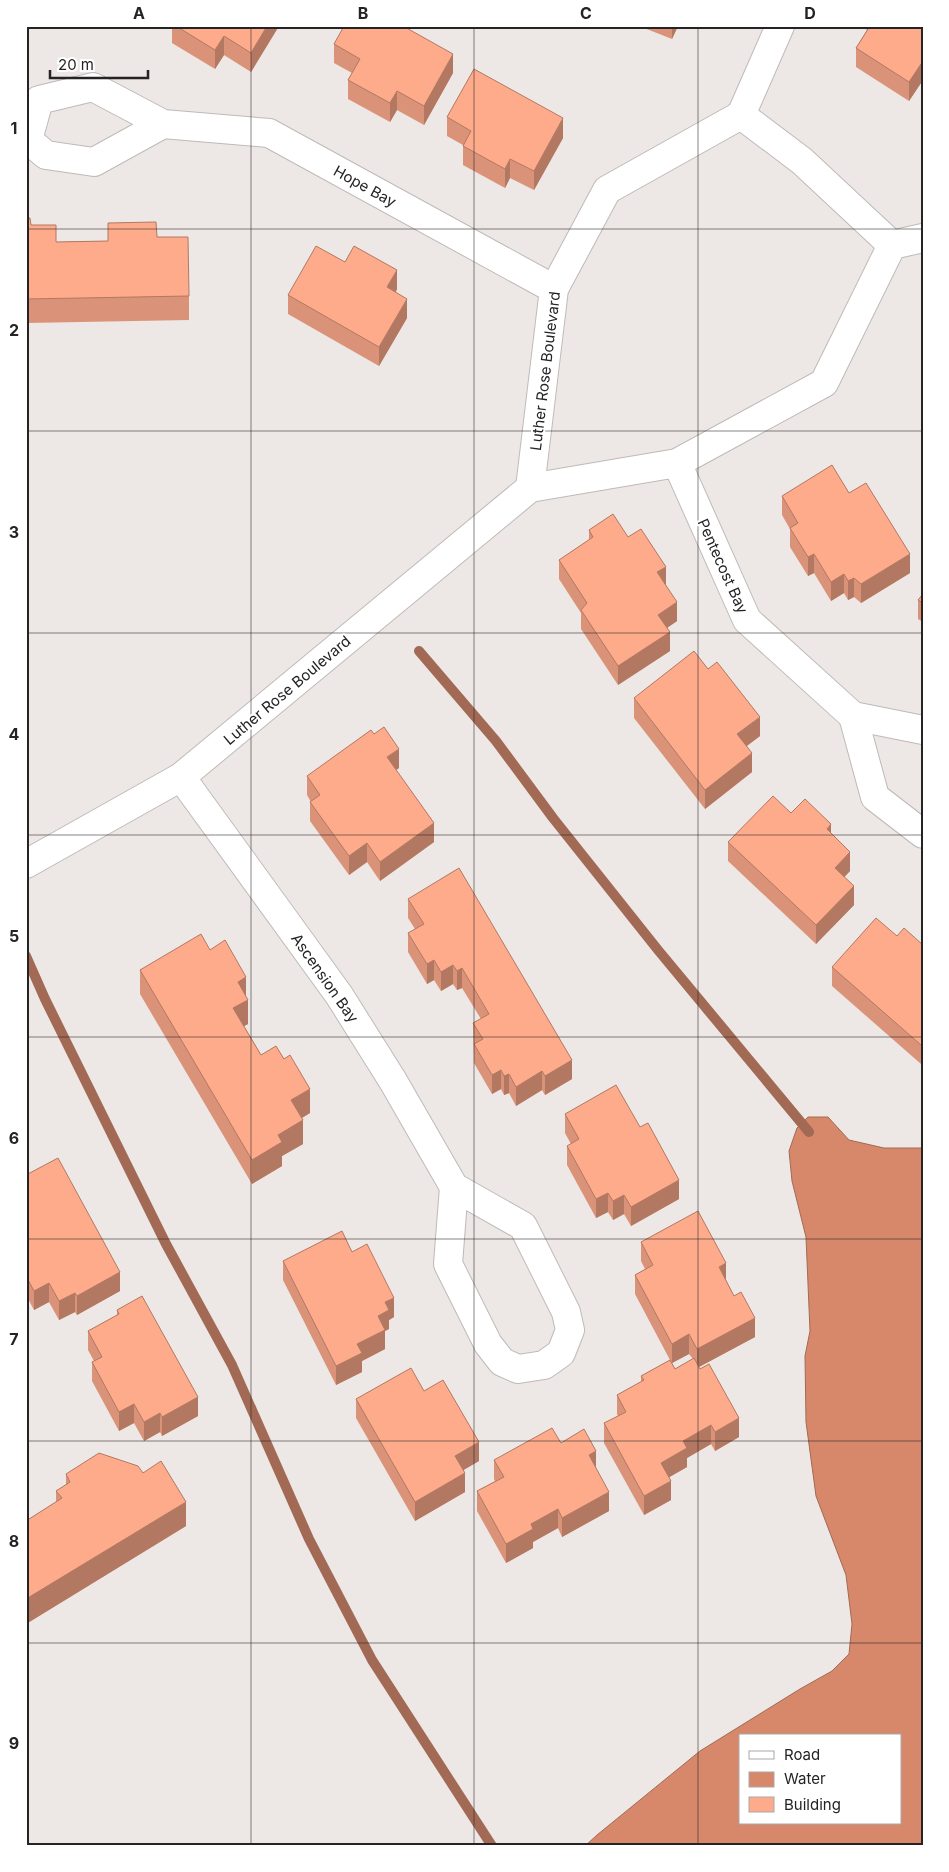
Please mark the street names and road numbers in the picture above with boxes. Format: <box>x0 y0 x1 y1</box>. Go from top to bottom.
street label: Hope Bay <box>330 161 400 211</box>
street label: Luther Rose Boulevard <box>526 290 564 452</box>
street label: Pentecost Bay <box>694 516 753 617</box>
street label: Luther Rose Boulevard <box>220 631 354 749</box>
street label: Ascension Bay <box>287 930 363 1027</box>

